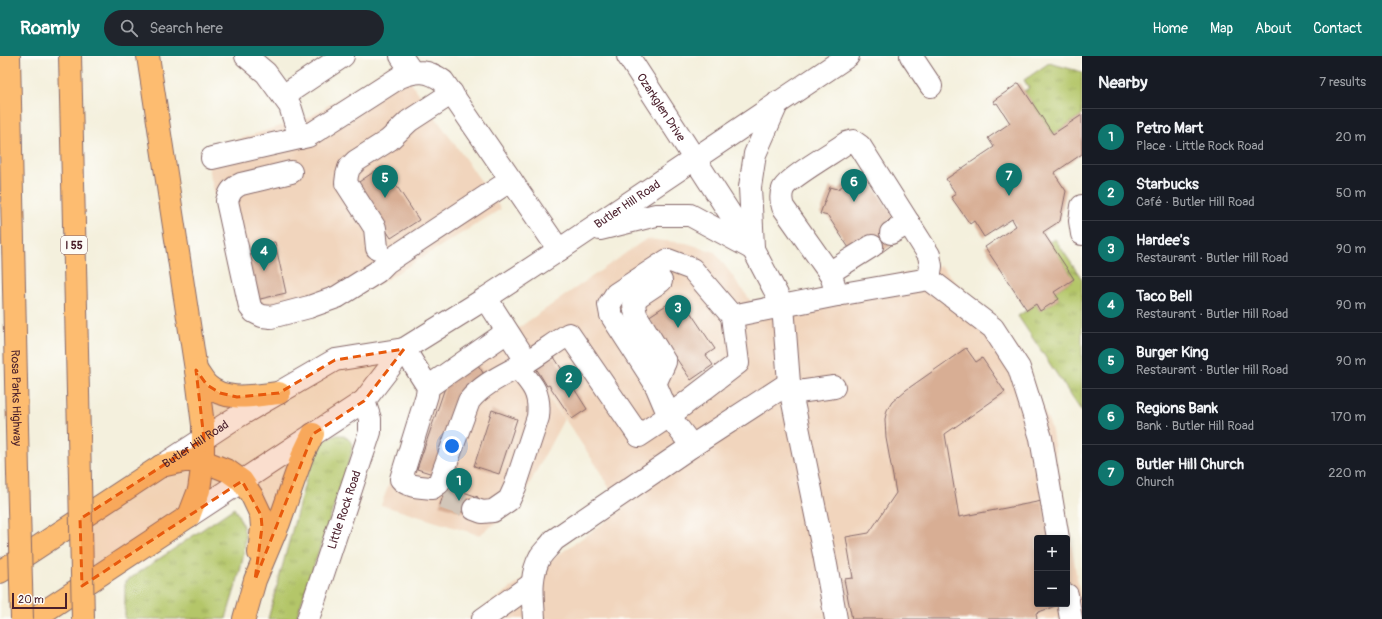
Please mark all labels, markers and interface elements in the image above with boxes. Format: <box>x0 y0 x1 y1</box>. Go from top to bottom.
search box <box>104 10 384 46</box>
text: Roamly <box>20 16 80 40</box>
icon: search <box>118 17 140 39</box>
text: Search here <box>150 19 223 38</box>
text: Home <box>1153 20 1188 37</box>
text: Map <box>1210 20 1233 37</box>
text: About <box>1255 20 1291 37</box>
text: Contact <box>1313 20 1362 37</box>
street label: Ozarkglen Drive <box>634 70 689 144</box>
text: Nearby <box>1098 72 1147 93</box>
text: 7 results <box>1319 74 1366 90</box>
text: Petro Mart <box>1136 119 1203 138</box>
text: 1 <box>1108 129 1114 145</box>
text: 20 m <box>1335 129 1366 145</box>
text: Place · Little Rock Road <box>1136 138 1264 154</box>
pin: 7 <box>996 163 1022 196</box>
pin: 5 <box>372 165 398 198</box>
pin: 6 <box>841 169 867 202</box>
text: Starbucks <box>1136 175 1199 194</box>
street label: Butler Hill Road <box>591 177 663 232</box>
text: 2 <box>1107 185 1115 201</box>
text: 50 m <box>1336 185 1366 201</box>
text: Café · Butler Hill Road <box>1136 194 1255 210</box>
text: Hardee's <box>1136 231 1190 250</box>
road number: I 55 <box>61 236 87 254</box>
pin: 4 <box>251 238 277 271</box>
text: 3 <box>1107 241 1115 257</box>
text: 90 m <box>1336 241 1366 257</box>
text: Restaurant · Butler Hill Road <box>1136 250 1289 266</box>
text: Taco Bell <box>1136 287 1192 306</box>
pin: 3 <box>665 295 691 328</box>
text: 4 <box>1107 297 1115 313</box>
text: 90 m <box>1336 297 1366 313</box>
text: Restaurant · Butler Hill Road <box>1136 306 1289 322</box>
text: Burger King <box>1136 343 1209 362</box>
street label: Rosa Parks Highway <box>8 350 25 446</box>
text: 5 <box>1107 353 1115 369</box>
text: 90 m <box>1336 353 1366 369</box>
text: Restaurant · Butler Hill Road <box>1136 362 1289 378</box>
pin: 2 <box>556 365 582 398</box>
text: Regions Bank <box>1136 399 1218 418</box>
text: 6 <box>1107 409 1115 425</box>
text: 170 m <box>1331 409 1366 425</box>
street label: Butler Hill Road <box>159 417 232 471</box>
text: Bank · Butler Hill Road <box>1136 418 1254 434</box>
your location <box>442 436 462 456</box>
text: Butler Hill Church <box>1136 455 1244 474</box>
text: 7 <box>1108 465 1114 481</box>
text: 220 m <box>1328 465 1366 481</box>
street label: Little Rock Road <box>324 468 364 551</box>
pin: 1 <box>446 468 472 501</box>
text: Church <box>1136 474 1174 490</box>
map controls <box>1034 535 1070 607</box>
button: + <box>1034 535 1070 571</box>
button: − <box>1034 571 1070 607</box>
scale bar <box>12 591 67 610</box>
text: 20 m <box>18 593 44 606</box>

